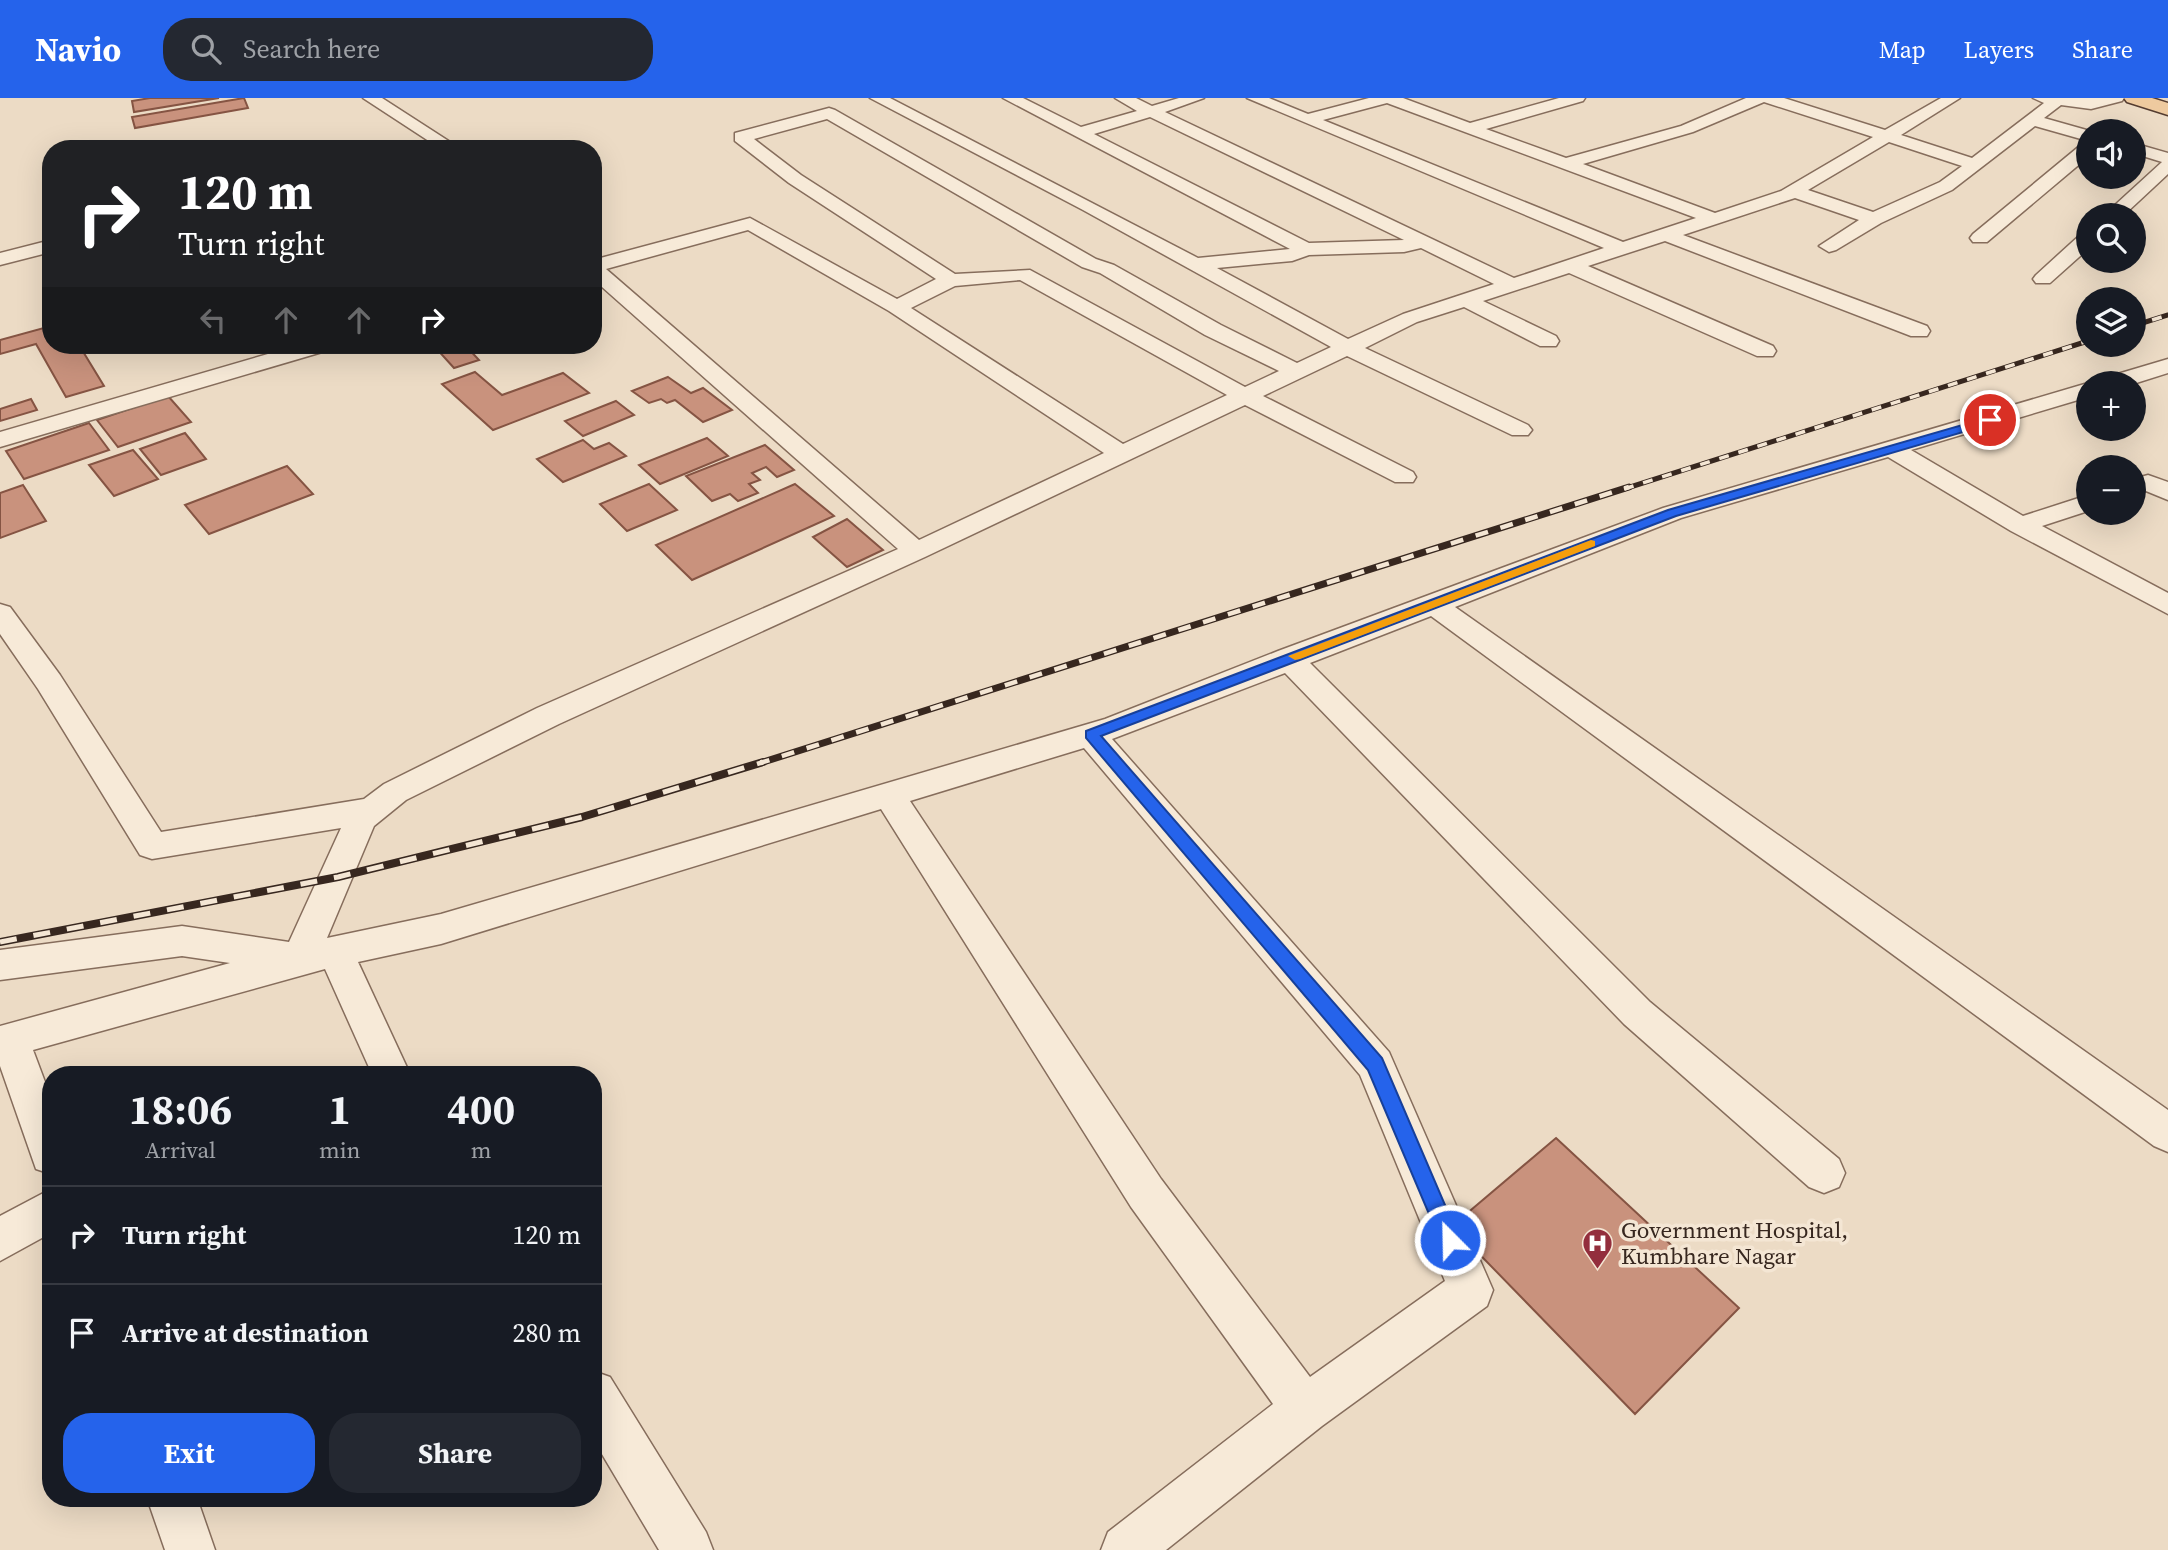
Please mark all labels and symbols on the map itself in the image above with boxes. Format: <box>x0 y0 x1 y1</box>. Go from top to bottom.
pin <box>1960 390 2020 450</box>
position arrow <box>1413 1203 1487 1277</box>
place label: Government Hospital, Kumbhare Nagar <box>1621 1214 1848 1272</box>
hospital icon: Government Hospital, Kumbhare Nagar <box>1581 1226 1615 1270</box>

